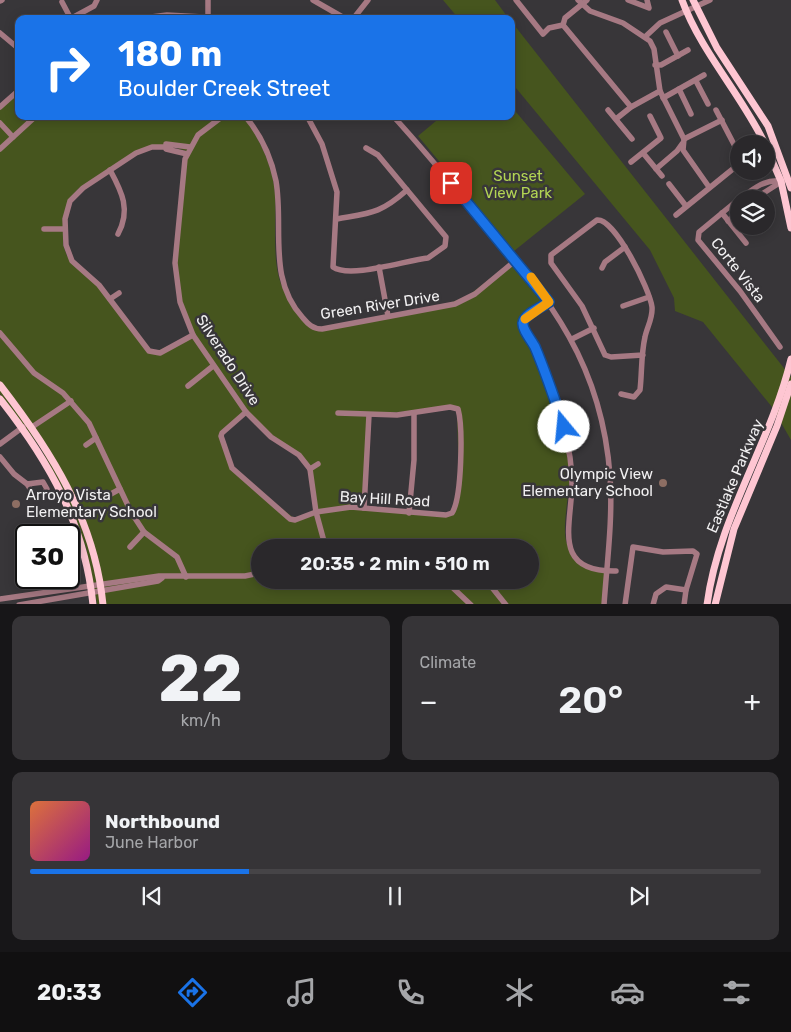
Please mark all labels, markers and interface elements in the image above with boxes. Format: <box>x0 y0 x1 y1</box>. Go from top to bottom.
text: 180 m <box>118 33 222 75</box>
icon: right <box>35 35 100 100</box>
text: Boulder Creek Street <box>118 75 330 102</box>
map controls <box>730 135 775 235</box>
button: sound <box>730 135 775 180</box>
pin <box>430 162 472 204</box>
park label: Sunset View Park <box>484 167 552 202</box>
icon: arrive <box>437 169 465 197</box>
button: layers <box>730 190 775 235</box>
street label: Corte Vista <box>707 234 769 306</box>
street label: Green River Drive <box>319 287 441 323</box>
street label: Silverado Drive <box>192 311 264 409</box>
position arrow <box>537 400 589 452</box>
street label: Eastlake Parkway <box>703 416 767 536</box>
place label: Olympic View Elementary School <box>522 465 653 500</box>
marker: Olympic View Elementary School <box>657 477 669 489</box>
place label: Arroyo Vista Elementary School <box>26 486 157 521</box>
street label: Bay Hill Road <box>339 488 431 510</box>
marker: Arroyo Vista Elementary School <box>10 498 22 510</box>
speed limit sign: 30 <box>15 524 80 589</box>
text: 20:35 · 2 min · 510 m <box>300 552 490 575</box>
text: 22 <box>158 640 243 717</box>
text: Climate <box>420 653 476 672</box>
text: 20° <box>558 677 623 723</box>
text: − <box>420 685 438 718</box>
text: + <box>744 685 761 718</box>
text: km/h <box>181 711 221 730</box>
text: Northbound <box>105 810 220 833</box>
text: June Harbor <box>105 833 198 852</box>
icon: previous <box>138 882 166 910</box>
icon: pause <box>381 882 409 910</box>
icon: next <box>625 882 653 910</box>
icon: directions <box>175 975 210 1010</box>
icon: music <box>284 975 319 1010</box>
icon: phone <box>393 975 428 1010</box>
icon: climate <box>502 975 537 1010</box>
icon: car <box>610 975 645 1010</box>
icon: filters <box>719 975 754 1010</box>
text: 20:33 <box>37 979 102 1006</box>

